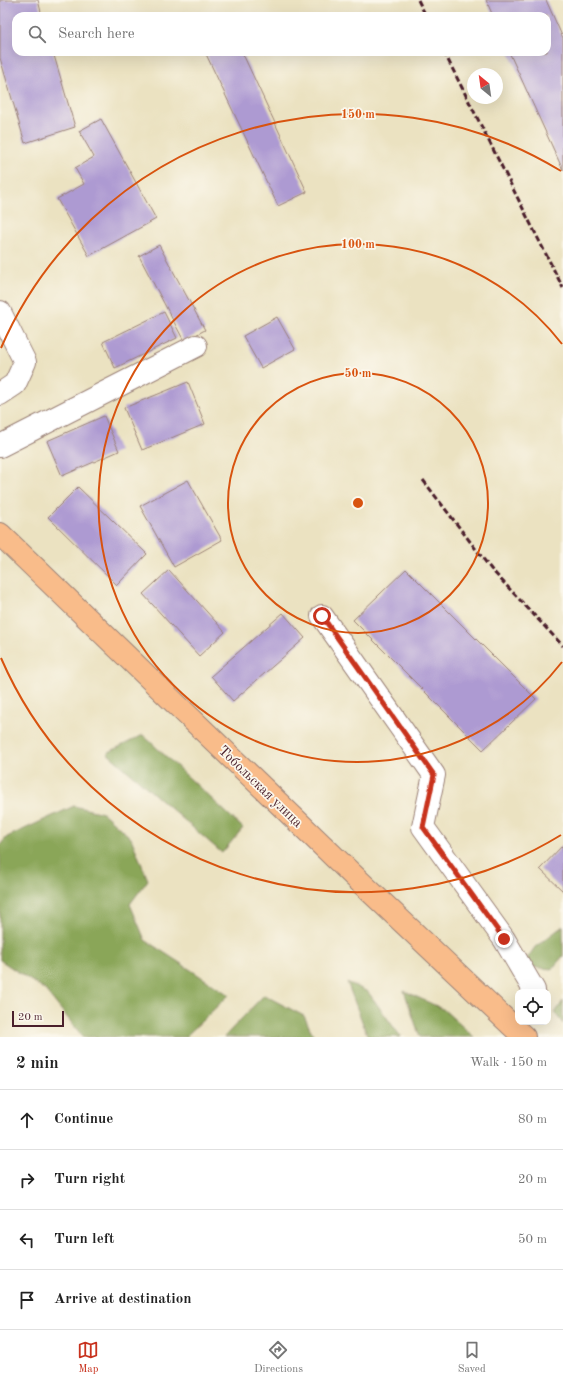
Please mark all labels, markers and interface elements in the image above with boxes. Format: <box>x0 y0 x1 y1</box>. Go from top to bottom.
search box <box>12 12 551 56</box>
icon: search <box>26 23 48 45</box>
text: Search here <box>58 27 135 42</box>
north arrow <box>467 68 503 104</box>
text: 150 m <box>341 108 375 121</box>
text: 100 m <box>341 239 375 251</box>
text: 50 m <box>345 367 372 380</box>
centre of rings <box>351 496 365 510</box>
route start <box>313 607 331 625</box>
street label: Тобольская улица <box>216 743 305 830</box>
route end <box>495 930 513 948</box>
map controls <box>515 989 551 1025</box>
button: locate <box>515 989 551 1025</box>
scale bar <box>12 1009 64 1028</box>
text: 20 m <box>18 1012 43 1023</box>
text: 2 min <box>16 1055 59 1072</box>
text: Walk · 150 m <box>470 1056 547 1069</box>
icon: ahead <box>16 1109 38 1131</box>
text: Continue <box>54 1112 113 1127</box>
text: 80 m <box>518 1113 547 1126</box>
icon: right <box>16 1169 38 1191</box>
text: Turn right <box>54 1172 125 1187</box>
text: 20 m <box>518 1173 547 1186</box>
icon: left <box>16 1229 38 1251</box>
text: Turn left <box>54 1232 114 1247</box>
text: 50 m <box>518 1233 547 1246</box>
icon: arrive <box>16 1289 38 1311</box>
text: Arrive at destination <box>54 1292 192 1307</box>
tab: Map <box>77 1339 99 1377</box>
tab: Directions <box>254 1339 303 1377</box>
tab: Saved <box>458 1339 486 1377</box>

